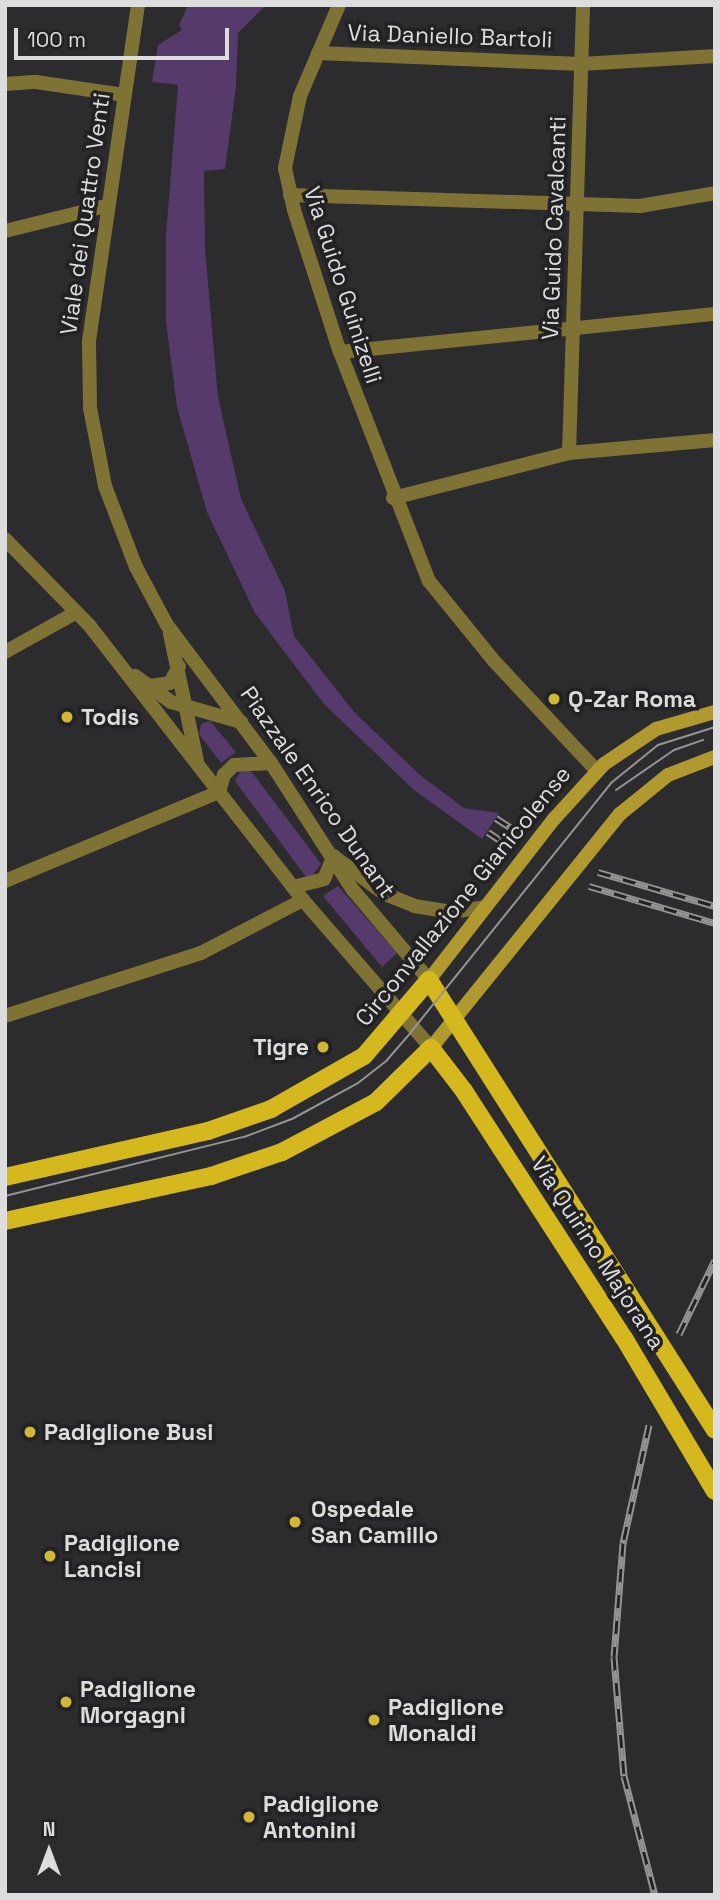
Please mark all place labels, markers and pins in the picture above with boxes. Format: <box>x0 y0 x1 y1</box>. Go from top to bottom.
place label: Q-Zar Roma <box>568 685 696 713</box>
marker: Q-Zar Roma <box>546 691 562 707</box>
place label: Todis <box>81 703 139 731</box>
marker: Todis <box>59 709 75 725</box>
place label: Tigre <box>253 1033 309 1061</box>
marker: Tigre <box>315 1039 331 1055</box>
place label: Padiglione Busi <box>44 1418 213 1446</box>
marker: Padiglione Busi <box>22 1424 38 1440</box>
place label: Ospedale San Camillo <box>311 1495 438 1549</box>
marker: Ospedale San Camillo <box>285 1512 305 1532</box>
place label: Padiglione Lancisi <box>64 1529 180 1583</box>
marker: Padiglione Lancisi <box>42 1548 58 1564</box>
place label: Padiglione Morgagni <box>80 1675 196 1729</box>
place label: Padiglione Monaldi <box>388 1693 504 1747</box>
marker: Padiglione Morgagni <box>58 1694 74 1710</box>
marker: Padiglione Monaldi <box>366 1712 382 1728</box>
place label: Padiglione Antonini <box>263 1790 379 1844</box>
marker: Padiglione Antonini <box>241 1809 257 1825</box>

